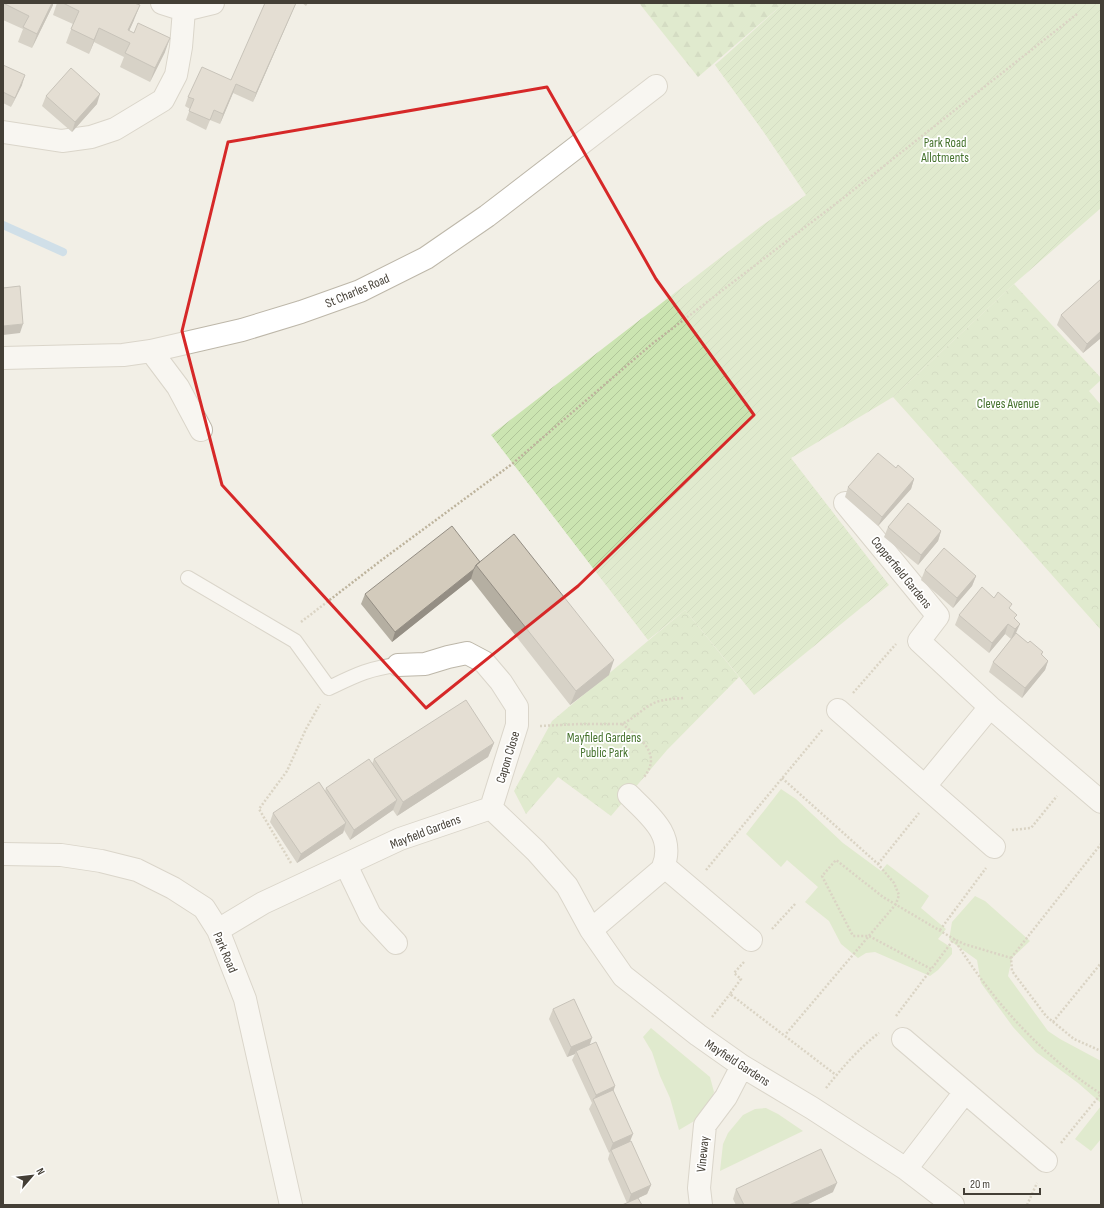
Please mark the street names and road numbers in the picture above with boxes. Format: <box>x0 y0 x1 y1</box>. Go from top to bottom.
street label: St Charles Road <box>323 270 392 312</box>
street label: Copperfield Gardens <box>867 533 935 612</box>
street label: Capon Close <box>492 729 523 785</box>
street label: Mayfield Gardens <box>388 811 463 853</box>
street label: Park Road <box>209 930 241 975</box>
street label: Mayfield Gardens <box>702 1036 773 1090</box>
street label: Vineway <box>693 1135 713 1173</box>

